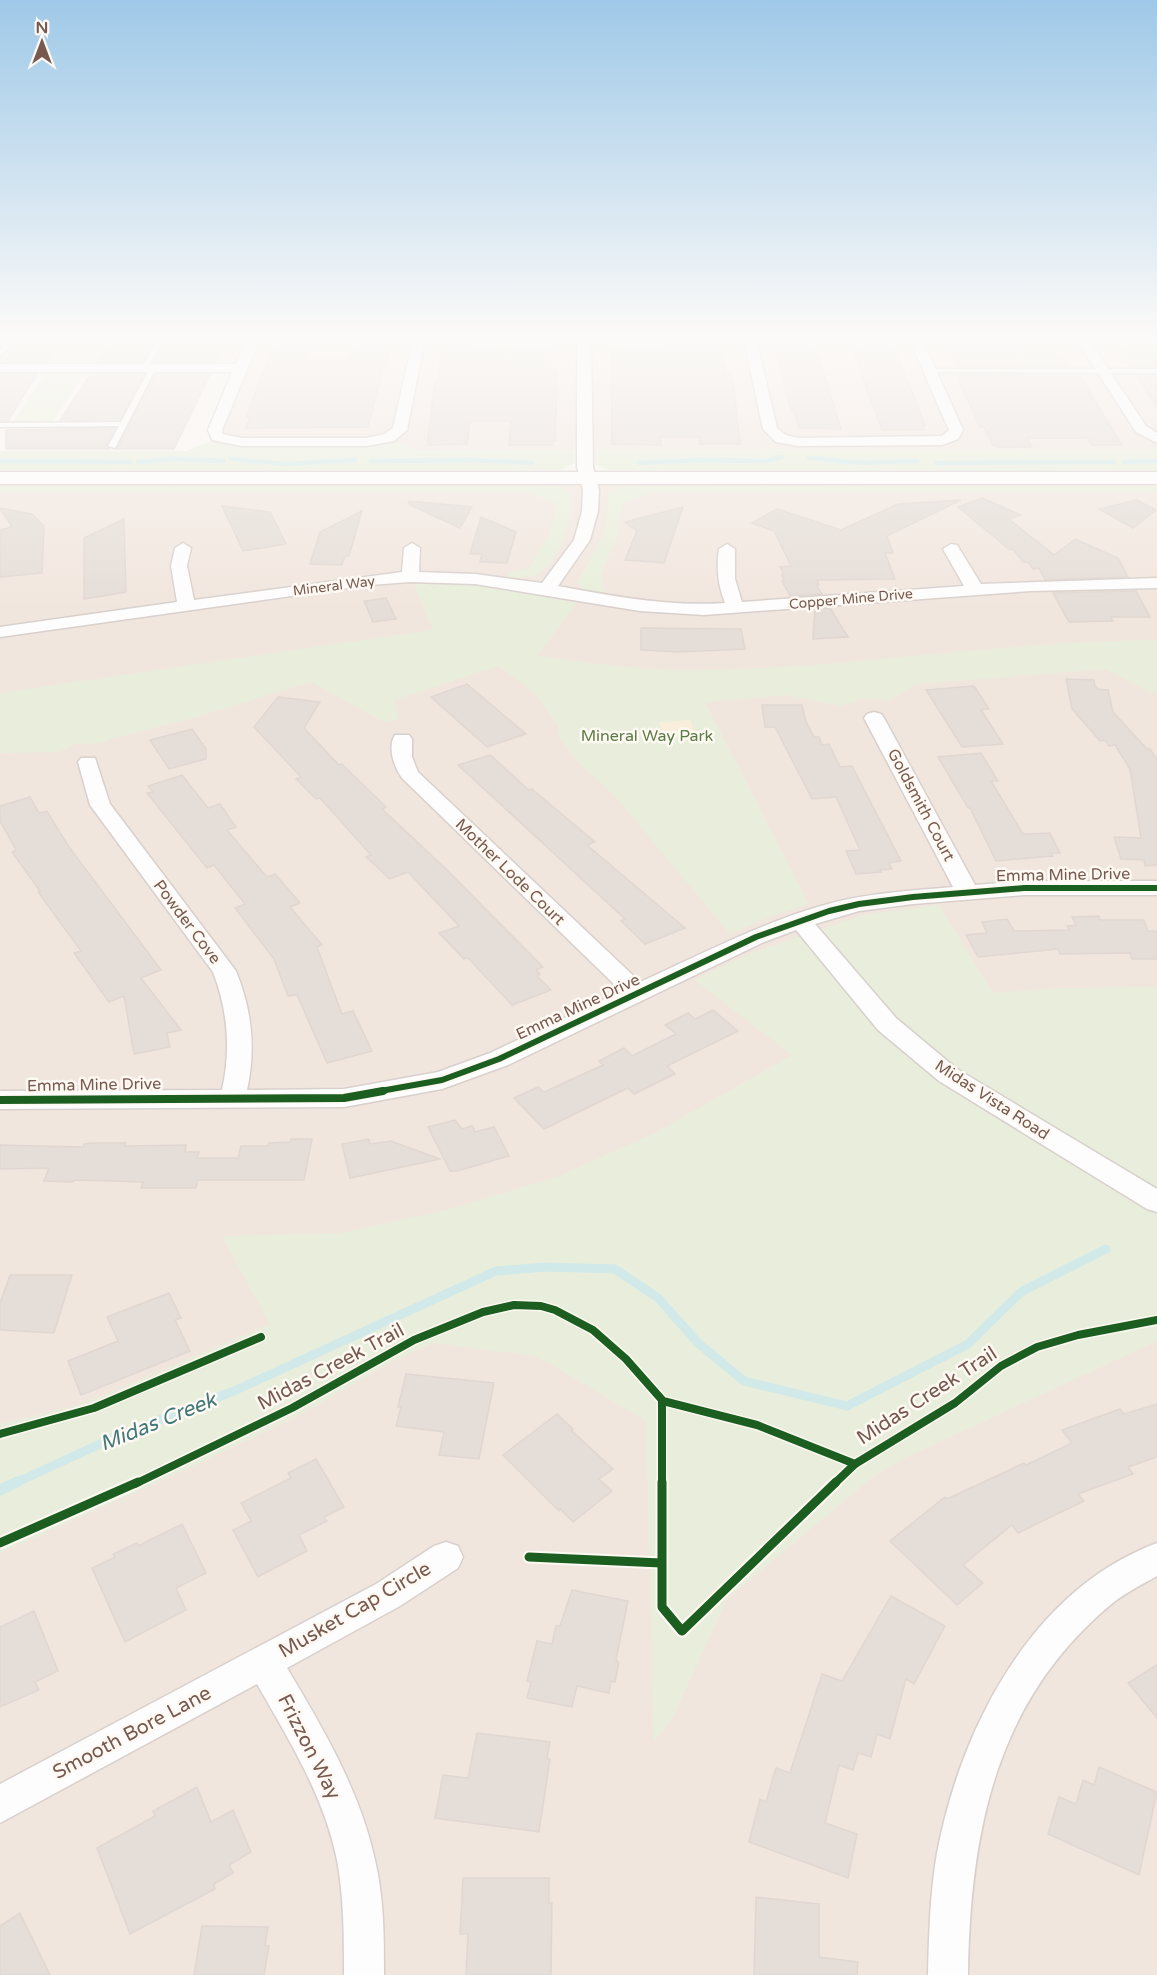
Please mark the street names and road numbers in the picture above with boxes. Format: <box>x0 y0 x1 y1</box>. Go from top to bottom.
street label: Mineral Way <box>292 572 376 599</box>
street label: Copper Mine Drive <box>788 585 914 613</box>
street label: Goldsmith Court <box>883 745 959 865</box>
street label: Mother Lode Court <box>451 814 569 930</box>
street label: Emma Mine Drive <box>996 864 1130 886</box>
street label: Powder Cove <box>149 876 225 968</box>
street label: Emma Mine Drive <box>513 970 643 1044</box>
street label: Midas Vista Road <box>931 1056 1053 1144</box>
street label: Emma Mine Drive <box>27 1074 161 1096</box>
street label: Midas Creek Trail <box>254 1318 408 1416</box>
street label: Midas Creek Trail <box>852 1342 1002 1450</box>
street label: Musket Cap Circle <box>275 1557 435 1663</box>
street label: Smooth Bore Lane <box>49 1681 215 1785</box>
street label: Frizzon Way <box>272 1690 346 1804</box>

